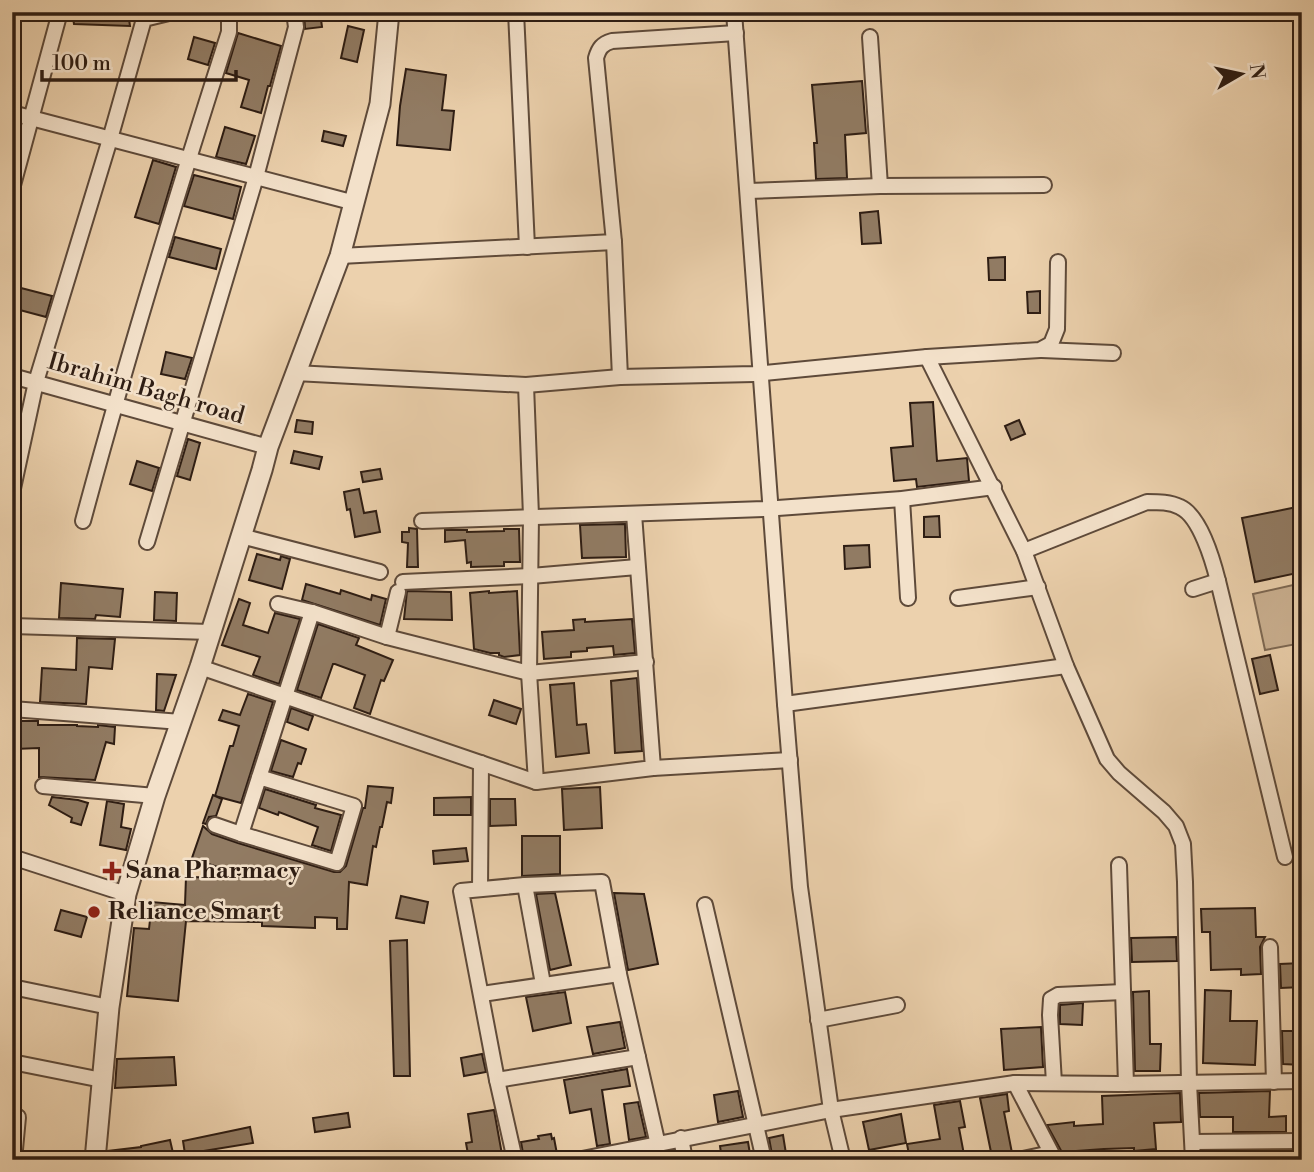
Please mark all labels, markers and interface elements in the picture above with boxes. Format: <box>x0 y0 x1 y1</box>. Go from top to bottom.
scale bar <box>42 38 236 82</box>
north arrow <box>1206 38 1276 108</box>
text: 100 m <box>52 51 111 77</box>
text: N <box>1244 62 1270 81</box>
street label: Ibrahim Bagh road <box>44 347 248 432</box>
place label: Sana Pharmacy <box>126 856 302 886</box>
marker: Sana Pharmacy <box>104 863 120 879</box>
place label: Reliance Smart <box>108 897 281 927</box>
marker: Reliance Smart <box>86 904 102 920</box>

